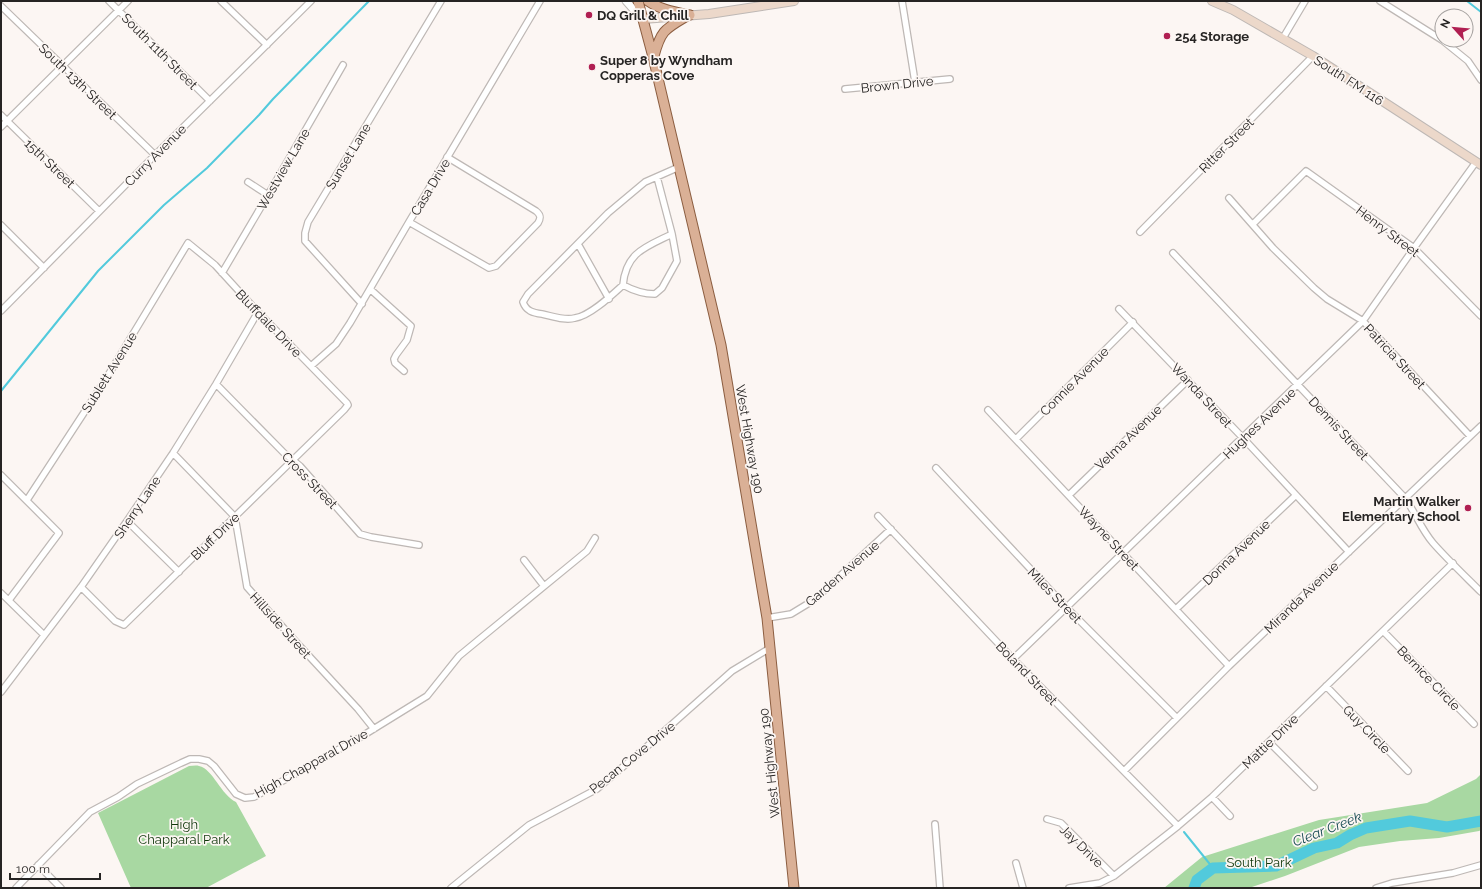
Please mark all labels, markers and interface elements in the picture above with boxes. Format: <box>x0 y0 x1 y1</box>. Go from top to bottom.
place label: DQ Grill & Chill <box>597 8 690 23</box>
north arrow <box>1434 8 1474 48</box>
street label: South 11th Street <box>119 10 201 93</box>
marker: DQ Grill & Chill <box>584 10 594 20</box>
text: N <box>1438 17 1453 30</box>
place label: 254 Storage <box>1175 29 1249 44</box>
marker: 254 Storage <box>1162 31 1172 41</box>
street label: South 13th Street <box>36 40 120 123</box>
street label: South FM 116 <box>1311 52 1386 109</box>
place label: Super 8 by Wyndham Copperas Cove <box>600 53 733 83</box>
marker: Super 8 by Wyndham Copperas Cove <box>587 62 597 72</box>
street label: Brown Drive <box>860 73 934 96</box>
street label: Ritter Street <box>1196 114 1257 176</box>
street label: Sunset Lane <box>323 120 374 192</box>
street label: Curry Avenue <box>121 121 190 189</box>
street label: Westview Lane <box>254 126 313 213</box>
street label: 15th Street <box>21 136 78 191</box>
street label: Casa Drive <box>408 156 453 218</box>
street label: Henry Street <box>1353 203 1423 260</box>
street label: Bluffdale Drive <box>233 286 305 360</box>
street label: Patricia Street <box>1361 321 1429 392</box>
street label: Sublett Avenue <box>79 329 140 415</box>
street label: Connie Avenue <box>1037 344 1112 419</box>
street label: Wanda Street <box>1168 360 1236 431</box>
street label: West Highway 190 <box>733 383 767 495</box>
street label: Hughes Avenue <box>1220 385 1299 462</box>
street label: Dennis Street <box>1306 394 1372 463</box>
street label: Velma Avenue <box>1092 402 1165 473</box>
street label: Cross Street <box>279 449 341 512</box>
street label: Sherry Lane <box>111 473 164 541</box>
place label: Martin Walker Elementary School <box>1342 494 1461 524</box>
street label: Wayne Street <box>1075 503 1142 574</box>
marker: Martin Walker Elementary School <box>1463 503 1473 513</box>
street label: Bluff Drive <box>188 509 243 563</box>
street label: Donna Avenue <box>1200 516 1273 588</box>
street label: Garden Avenue <box>802 537 882 609</box>
street label: Miranda Avenue <box>1261 558 1342 636</box>
street label: Miles Street <box>1025 565 1085 627</box>
street label: Hillside Street <box>247 589 315 662</box>
street label: Boland Street <box>993 639 1061 709</box>
street label: Bernice Circle <box>1394 643 1463 714</box>
street label: Guy Circle <box>1340 702 1394 757</box>
street label: West Highway 190 <box>756 707 783 819</box>
street label: Mattie Drive <box>1239 711 1302 772</box>
street label: Pecan Cove Drive <box>586 718 678 797</box>
street label: High Chapparal Drive <box>252 726 371 801</box>
water label: Clear Creek <box>1290 808 1364 850</box>
park label: High Chapparal Park <box>138 817 230 847</box>
street label: Jay Drive <box>1057 822 1107 871</box>
scale bar <box>10 855 100 881</box>
park label: South Park <box>1226 855 1292 870</box>
text: 100 m <box>16 862 50 876</box>

